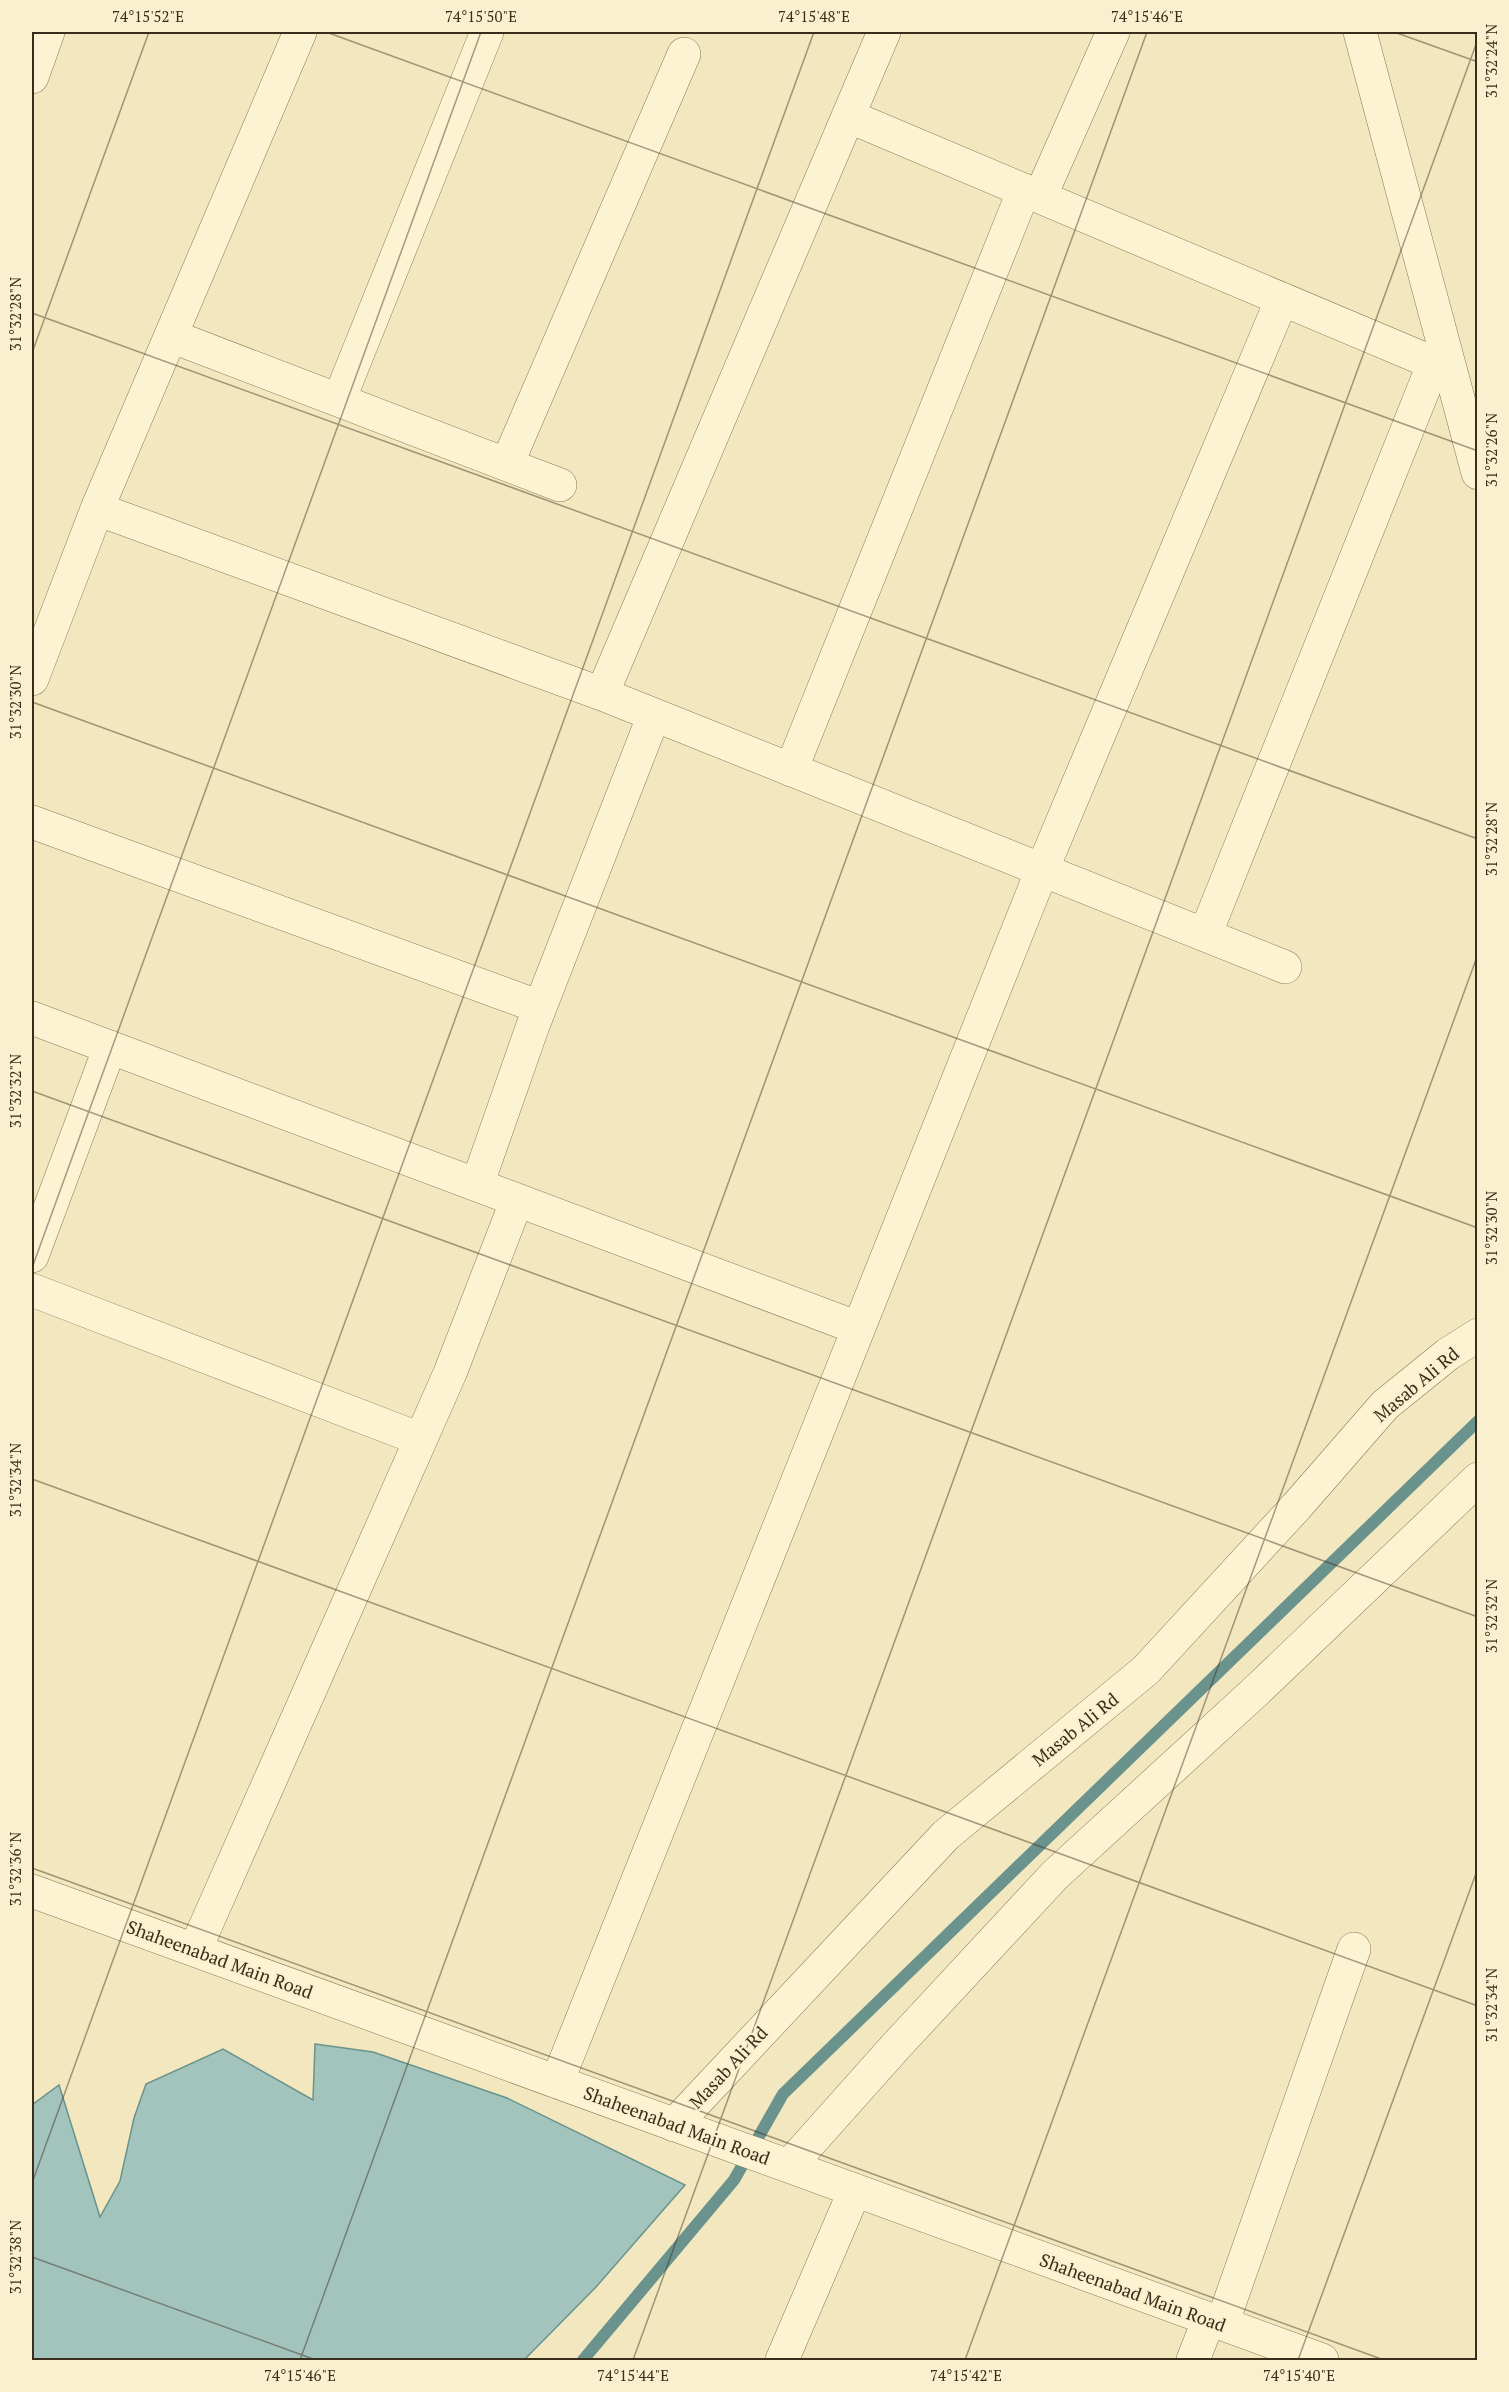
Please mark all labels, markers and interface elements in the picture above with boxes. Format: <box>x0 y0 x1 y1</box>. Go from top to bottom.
text: 74°15'52"E <box>112 6 184 26</box>
text: 74°15'50"E <box>445 6 517 26</box>
text: 74°15'48"E <box>778 6 850 26</box>
text: 74°15'46"E <box>1111 6 1183 26</box>
text: 31°32'24"N <box>1481 24 1501 98</box>
text: 31°32'28"N <box>5 277 25 351</box>
text: 31°32'26"N <box>1481 413 1501 487</box>
text: 31°32'30"N <box>5 665 25 739</box>
text: 31°32'28"N <box>1481 802 1501 876</box>
text: 31°32'32"N <box>5 1054 25 1128</box>
text: 31°32'30"N <box>1481 1191 1501 1265</box>
street label: Masab Ali Rd <box>1368 1341 1464 1427</box>
text: 31°32'34"N <box>5 1443 25 1517</box>
text: 31°32'32"N <box>1481 1579 1501 1653</box>
street label: Masab Ali Rd <box>1027 1687 1123 1771</box>
text: 31°32'36"N <box>5 1832 25 1906</box>
street label: Shaheenabad Main Road <box>124 1914 316 2004</box>
text: 31°32'34"N <box>1481 1968 1501 2042</box>
street label: Masab Ali Rd <box>684 2021 772 2113</box>
street label: Shaheenabad Main Road <box>581 2080 773 2170</box>
text: 31°32'38"N <box>5 2220 25 2294</box>
street label: Shaheenabad Main Road <box>1037 2247 1229 2337</box>
text: 74°15'46"E <box>264 2365 336 2385</box>
text: 74°15'44"E <box>597 2365 669 2385</box>
text: 74°15'42"E <box>930 2365 1002 2385</box>
text: 74°15'40"E <box>1263 2365 1335 2385</box>

